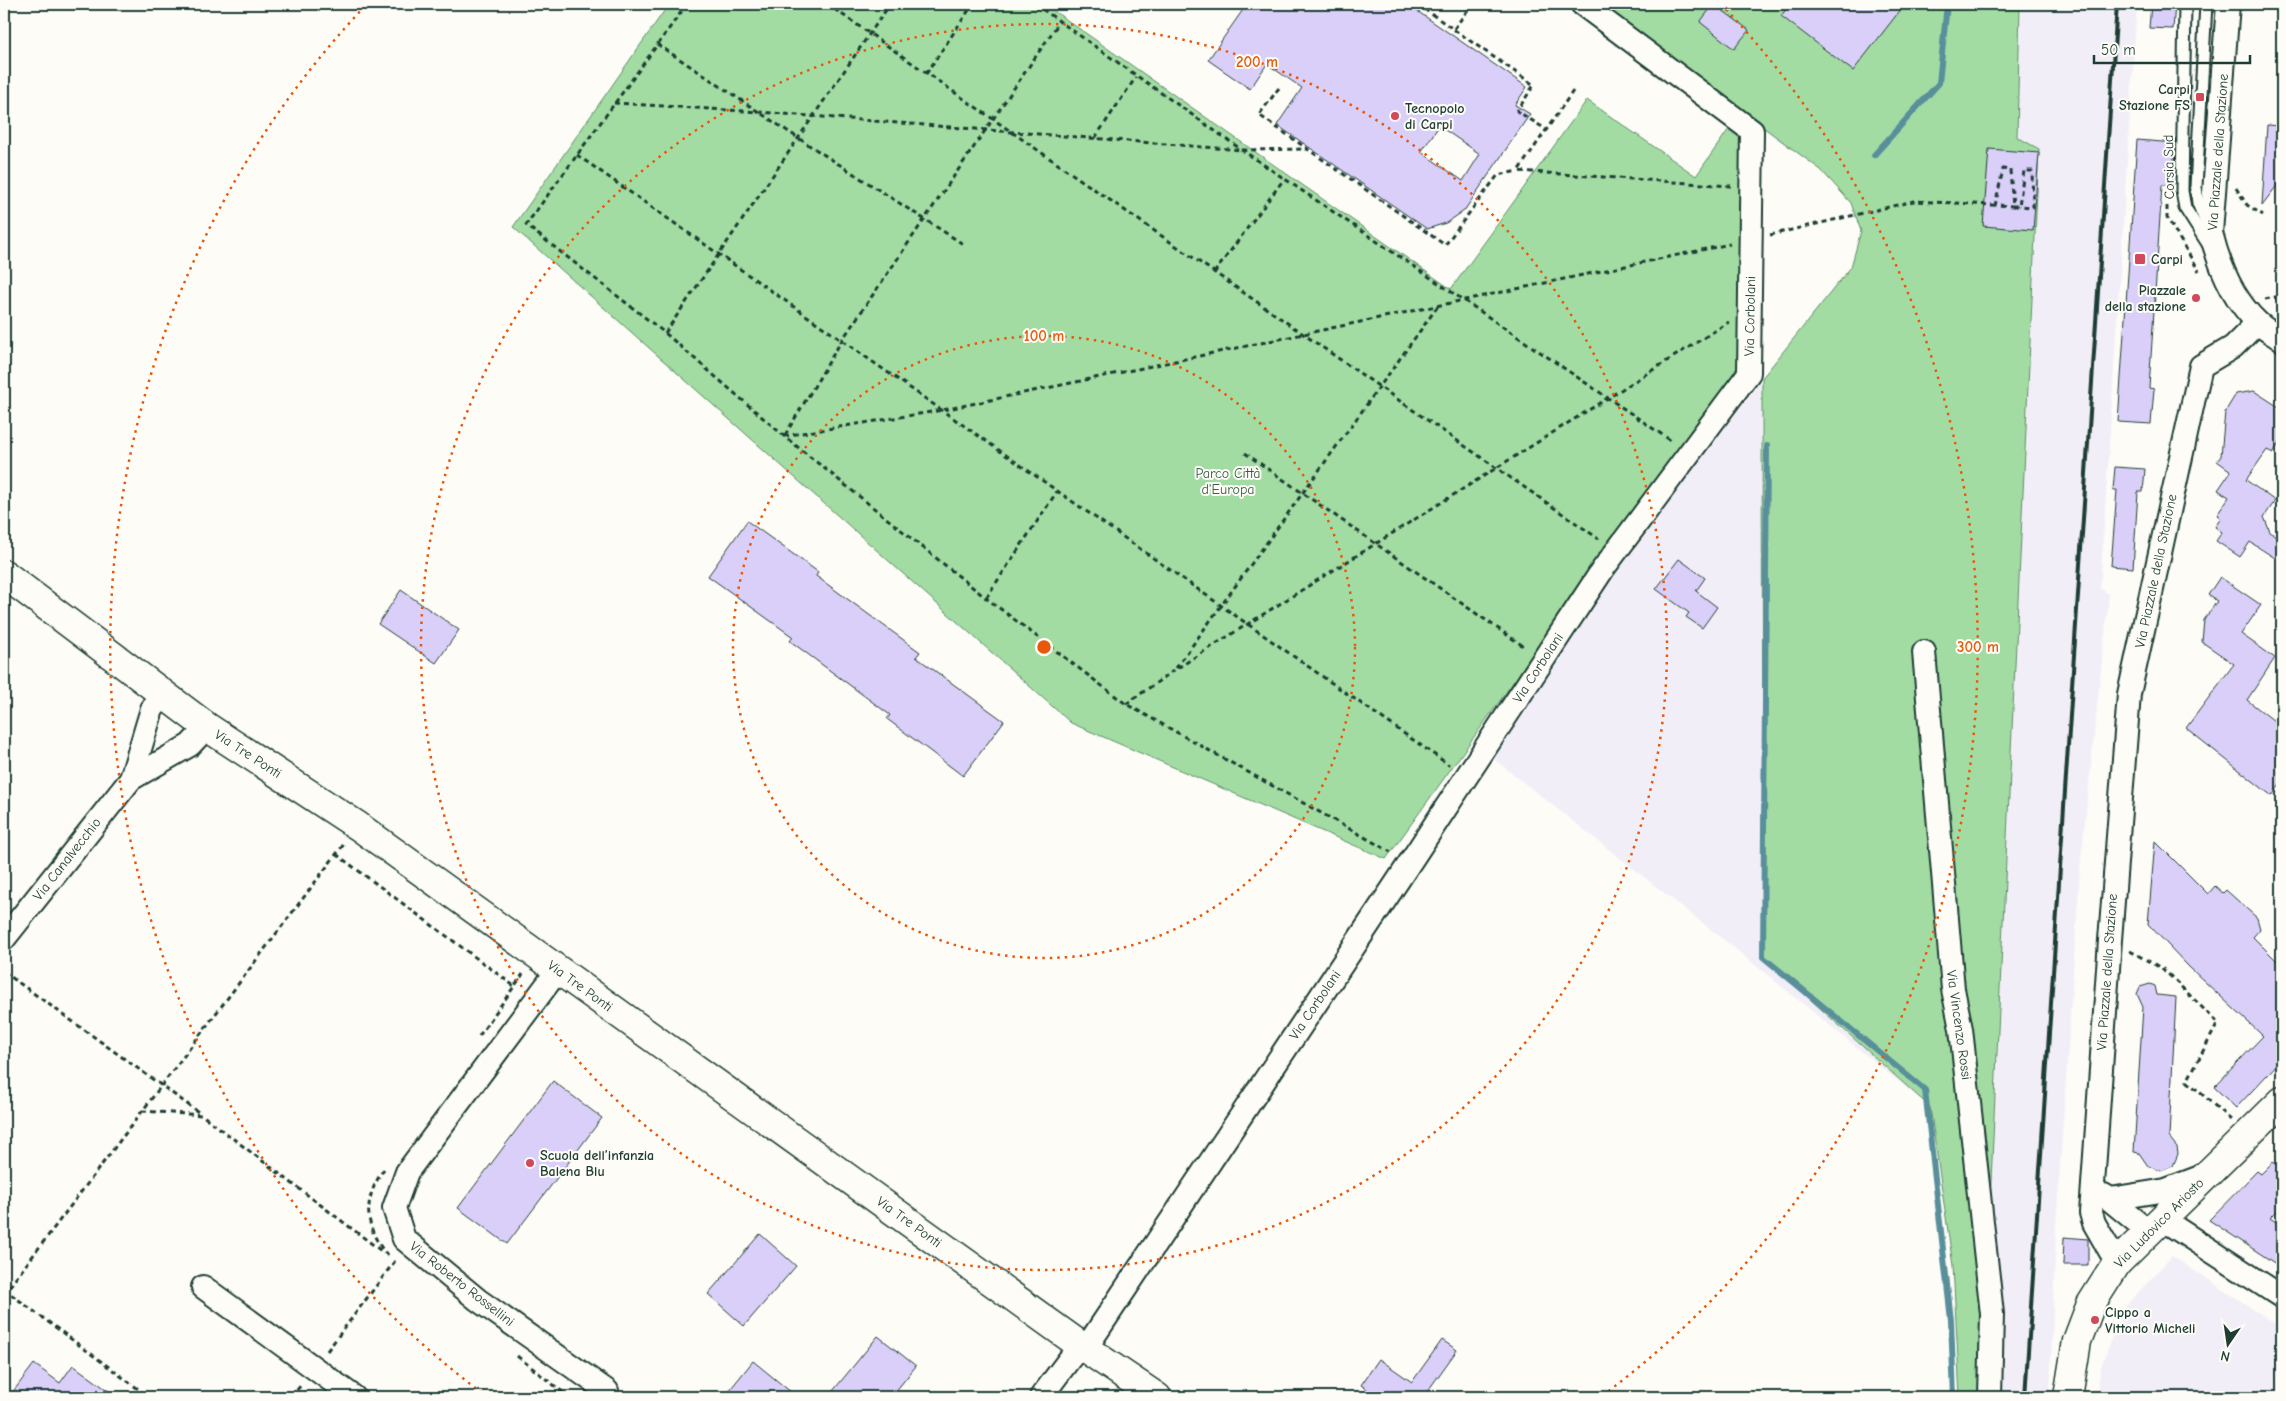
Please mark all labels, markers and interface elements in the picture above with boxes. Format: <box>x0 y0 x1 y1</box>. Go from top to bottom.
scale bar <box>2094 32 2250 64</box>
text: 50 m <box>2101 41 2136 59</box>
text: 200 m <box>1236 53 1278 71</box>
street label: Via Piazzale della Stazione <box>2204 73 2232 231</box>
place label: Carpi Stazione FS <box>2119 81 2190 114</box>
marker: Carpi Stazione FS <box>2194 91 2206 103</box>
place label: Tecnopolo di Carpi <box>1405 100 1465 133</box>
marker: Tecnopolo di Carpi <box>1389 110 1401 122</box>
street label: Corsia Sud <box>2160 134 2178 200</box>
place label: Carpi <box>2151 251 2183 268</box>
marker: Carpi <box>2133 252 2147 266</box>
street label: Via Corbolani <box>1741 276 1759 356</box>
place label: Piazzale della stazione <box>2105 282 2186 315</box>
marker: Piazzale della stazione <box>2190 292 2202 304</box>
text: 100 m <box>1024 327 1064 345</box>
park label: Parco Città d'Europa <box>1195 465 1261 498</box>
street label: Via Piazzale della Stazione <box>2131 492 2181 650</box>
street label: Via Corbolani <box>1509 630 1567 706</box>
centre of rings <box>1035 638 1053 656</box>
text: 300 m <box>1957 638 1999 656</box>
street label: Via Tre Ponti <box>211 726 285 782</box>
street label: Via Canalvecchio <box>29 814 105 904</box>
street label: Via Piazzale della Stazione <box>2093 893 2121 1051</box>
street label: Via Tre Ponti <box>544 957 616 1015</box>
street label: Via Corbolani <box>1286 967 1344 1043</box>
street label: Via Vincenzo Rossi <box>1943 969 1975 1081</box>
place label: Scuola dell’infanzia Balena Blu <box>540 1147 654 1180</box>
marker: Scuola dell’infanzia Balena Blu <box>524 1157 536 1169</box>
street label: Via Ludovico Ariosto <box>2111 1175 2207 1271</box>
street label: Via Tre Ponti <box>873 1193 945 1251</box>
street label: Via Roberto Rossellini <box>406 1238 518 1330</box>
place label: Cippo a Vittorio Micheli <box>2105 1304 2196 1337</box>
marker: Cippo a Vittorio Micheli <box>2089 1314 2101 1326</box>
north arrow <box>2204 1318 2254 1368</box>
text: N <box>2219 1347 2232 1365</box>

